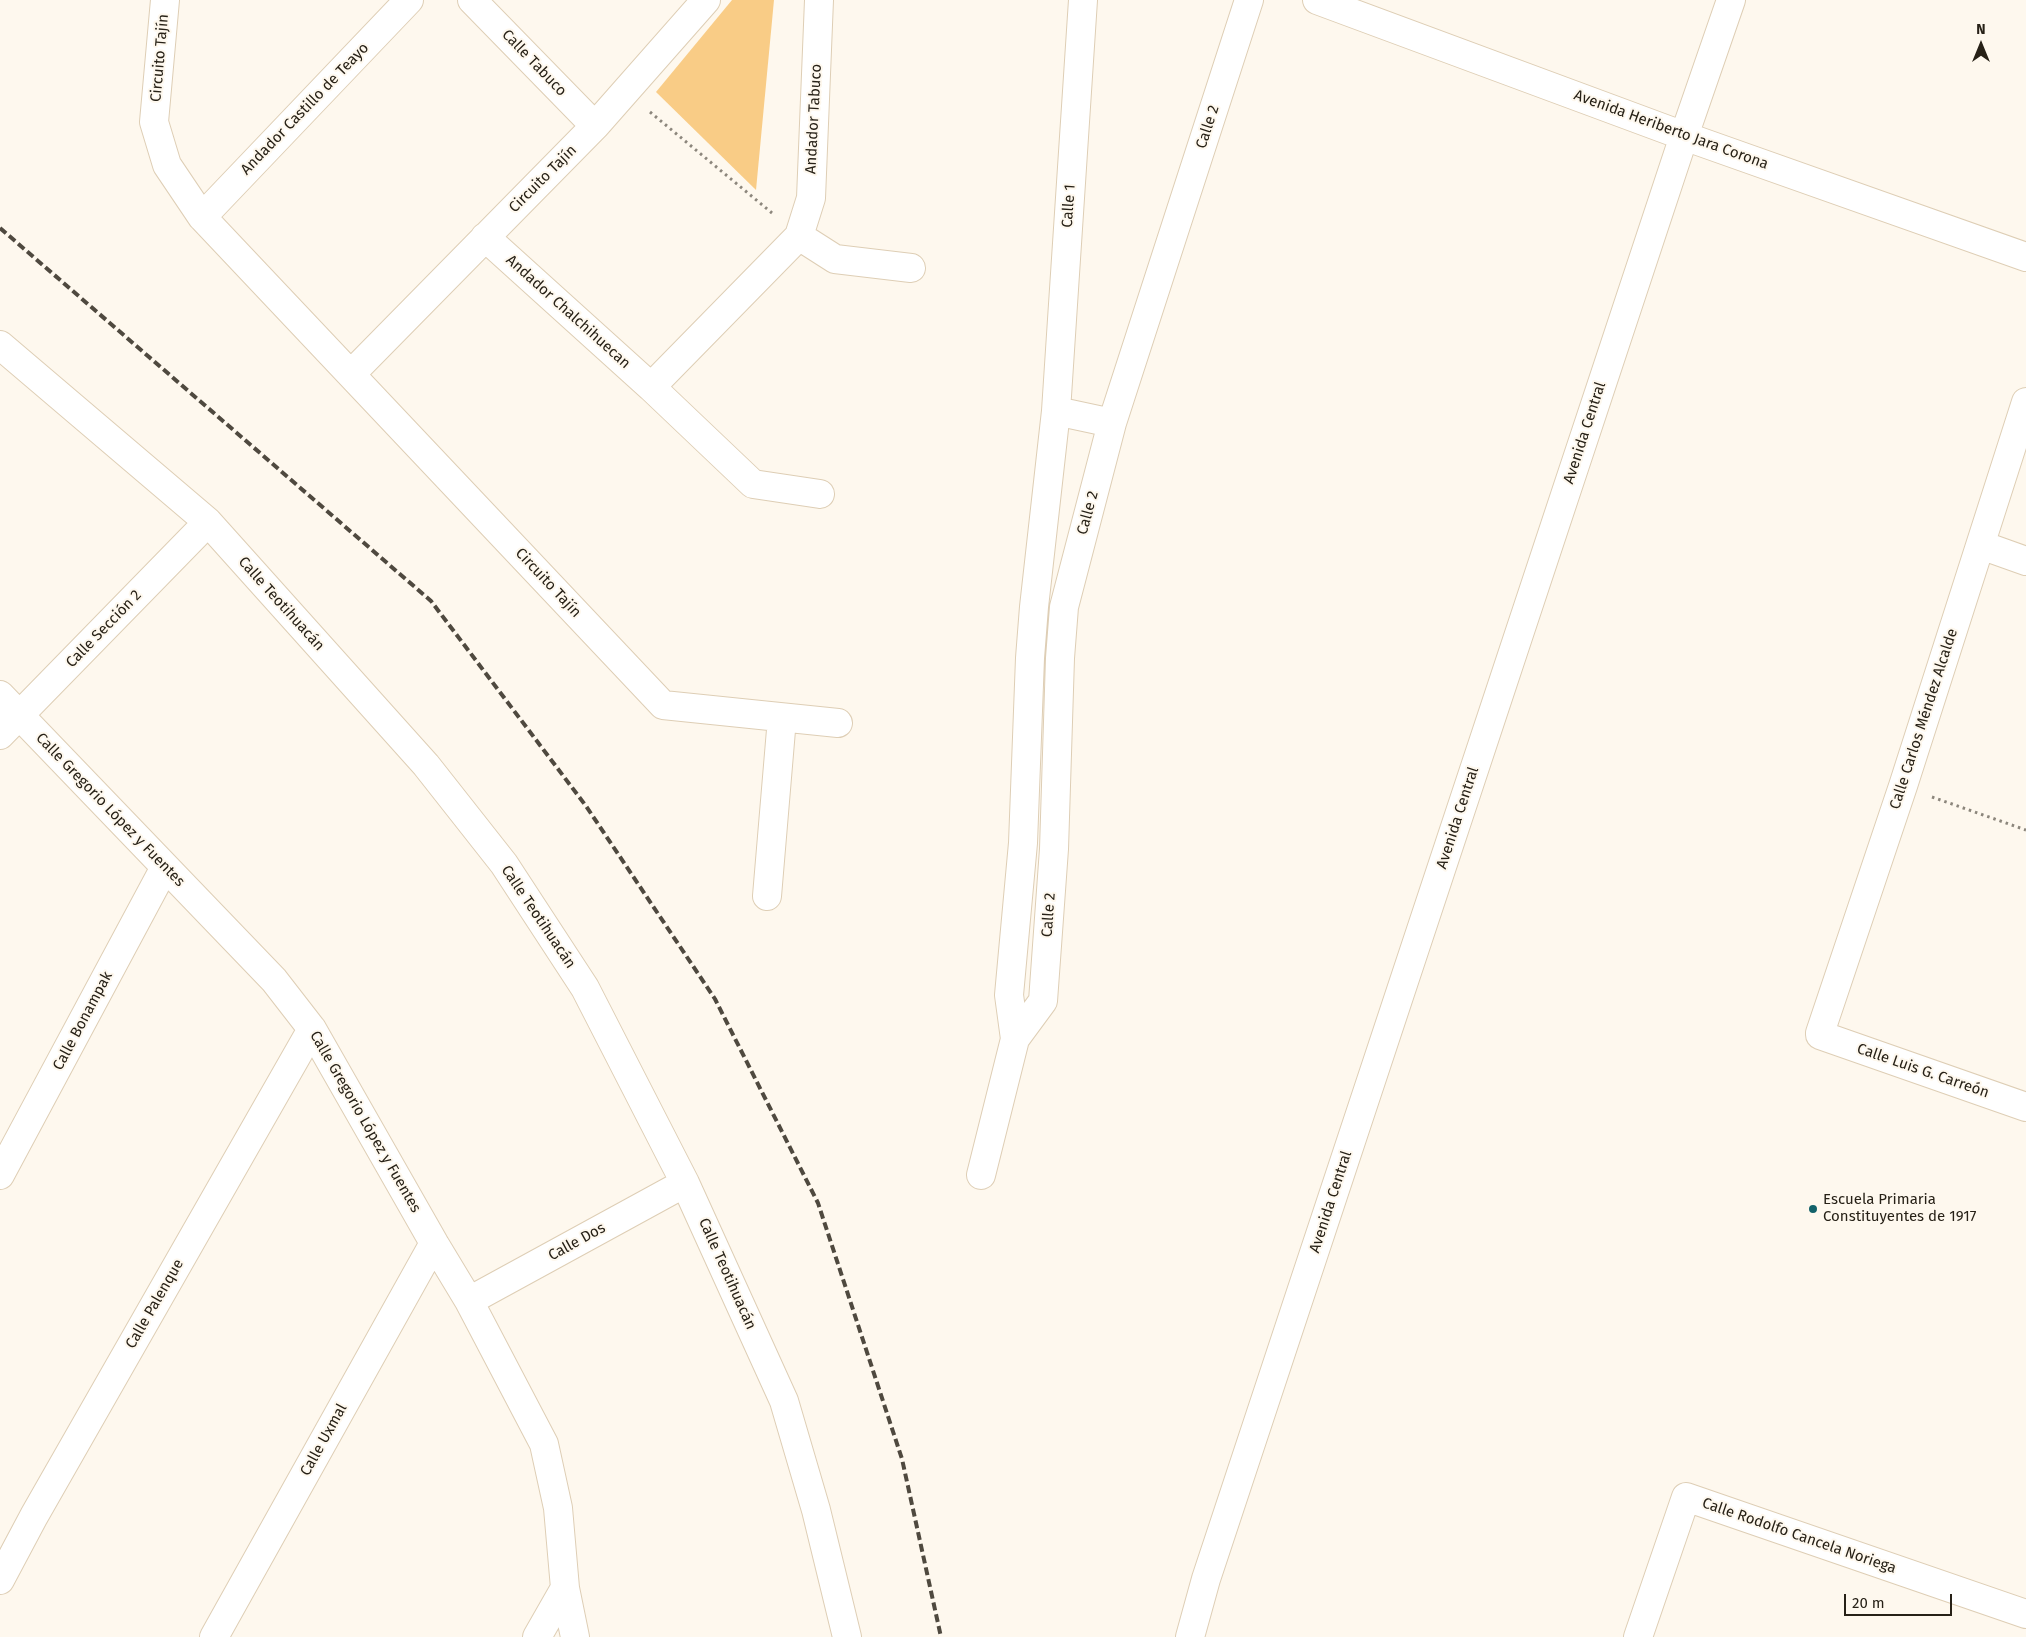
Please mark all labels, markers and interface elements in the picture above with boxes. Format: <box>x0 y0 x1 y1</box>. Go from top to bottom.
street label: Circuito Tajín <box>147 13 173 103</box>
north arrow <box>1956 20 2006 70</box>
text: N <box>1976 21 1986 38</box>
street label: Calle Tabuco <box>498 26 570 100</box>
street label: Andador Castillo de Teayo <box>237 39 373 179</box>
street label: Andador Tabuco <box>802 63 826 175</box>
street label: Avenida Heriberto Jara Corona <box>1571 86 1771 174</box>
street label: Calle 2 <box>1193 103 1223 151</box>
street label: Circuito Tajín <box>505 141 581 217</box>
street label: Calle 1 <box>1059 184 1079 228</box>
street label: Andador Chalchihuecan <box>502 251 634 373</box>
street label: Avenida Central <box>1560 380 1610 486</box>
street label: Calle 2 <box>1074 489 1102 537</box>
street label: Circuito Tajín <box>511 545 585 621</box>
street label: Calle Teotihuacán <box>234 553 328 655</box>
street label: Calle Sección 2 <box>63 587 145 671</box>
street label: Calle Carlos Méndez Alcalde <box>1886 626 1962 812</box>
street label: Calle Gregorio López y Fuentes <box>32 729 188 891</box>
street label: Avenida Central <box>1433 765 1483 871</box>
street label: Calle Teotihuacán <box>497 862 579 972</box>
street label: Calle 2 <box>1038 892 1060 938</box>
street label: Calle Bonampak <box>49 968 117 1074</box>
street label: Calle Gregorio López y Fuentes <box>306 1028 424 1216</box>
street label: Calle Luis G. Carreón <box>1855 1040 1991 1102</box>
street label: Avenida Central <box>1306 1149 1356 1255</box>
place label: Escuela Primaria Constituyentes de 1917 <box>1823 1191 1976 1226</box>
marker: Escuela Primaria Constituyentes de 1917 <box>1807 1203 1819 1215</box>
street label: Calle Teotihuacán <box>694 1215 760 1333</box>
street label: Calle Dos <box>545 1219 609 1265</box>
street label: Calle Palenque <box>122 1256 188 1352</box>
street label: Calle Uxmal <box>297 1401 351 1479</box>
street label: Calle Rodolfo Cancela Noriega <box>1700 1494 1898 1578</box>
scale bar <box>1846 1584 1954 1616</box>
text: 20 m <box>1852 1594 1885 1612</box>

